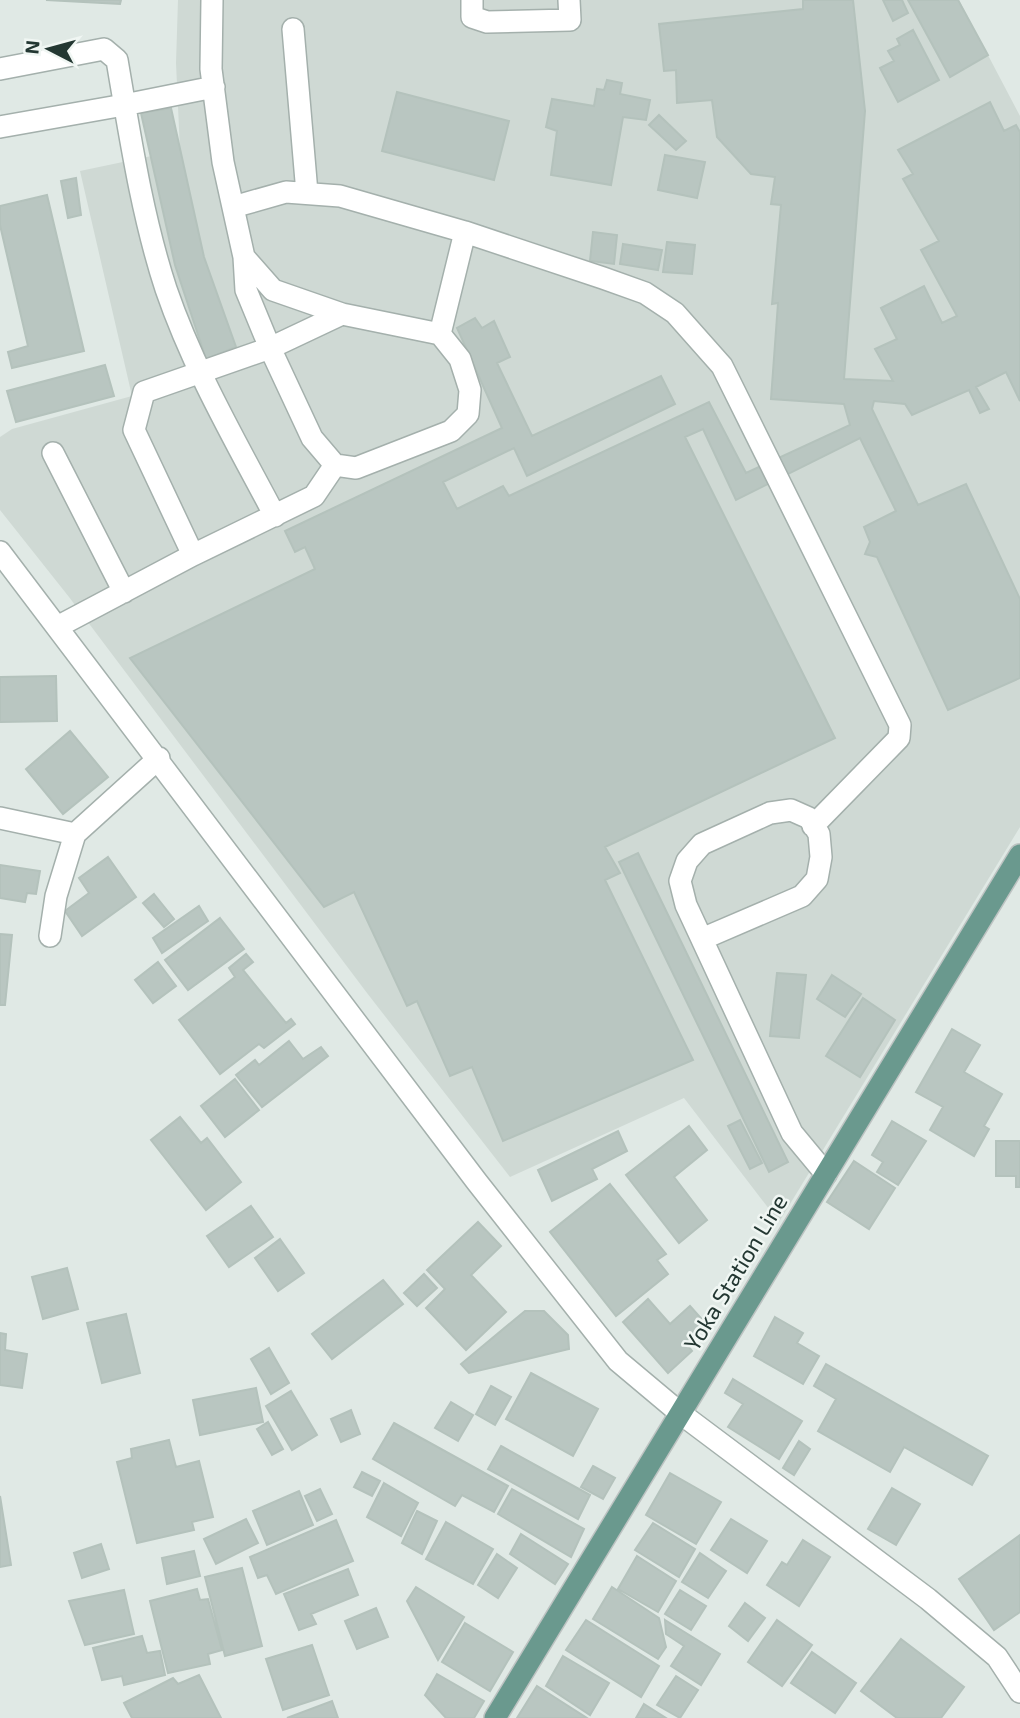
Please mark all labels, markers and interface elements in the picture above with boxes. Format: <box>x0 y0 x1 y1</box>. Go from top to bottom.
north arrow <box>14 14 84 84</box>
text: N <box>19 39 44 55</box>
street label: Yoka Station Line <box>677 1189 793 1355</box>

